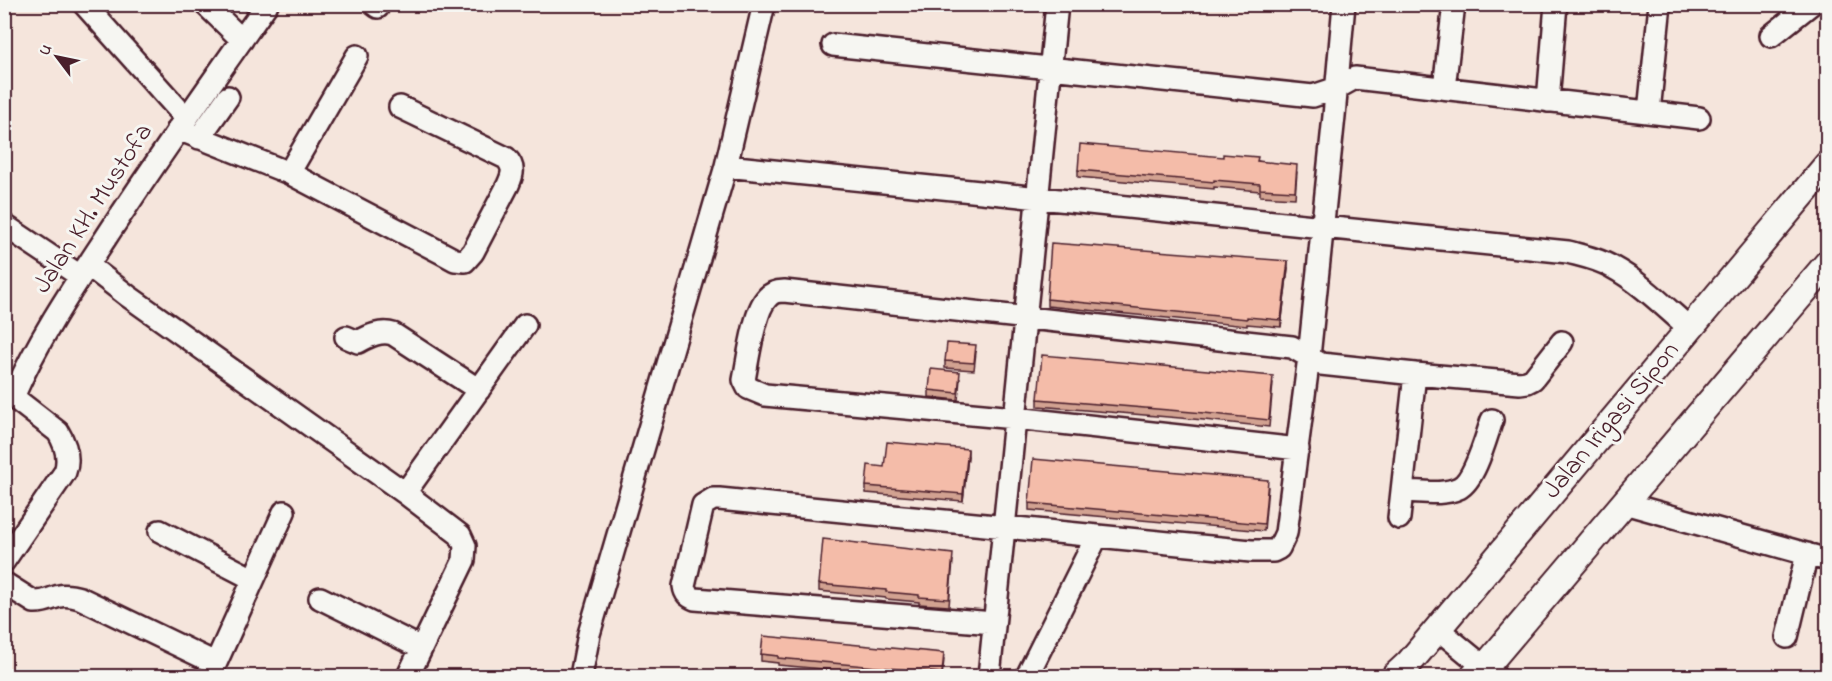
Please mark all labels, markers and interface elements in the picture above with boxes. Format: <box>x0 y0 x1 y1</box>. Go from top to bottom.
north arrow <box>27 27 87 87</box>
text: U <box>33 39 59 61</box>
street label: Jalan KH. Mustofa <box>25 116 163 302</box>
street label: Jalan Irigasi Sipon <box>1535 334 1689 508</box>

